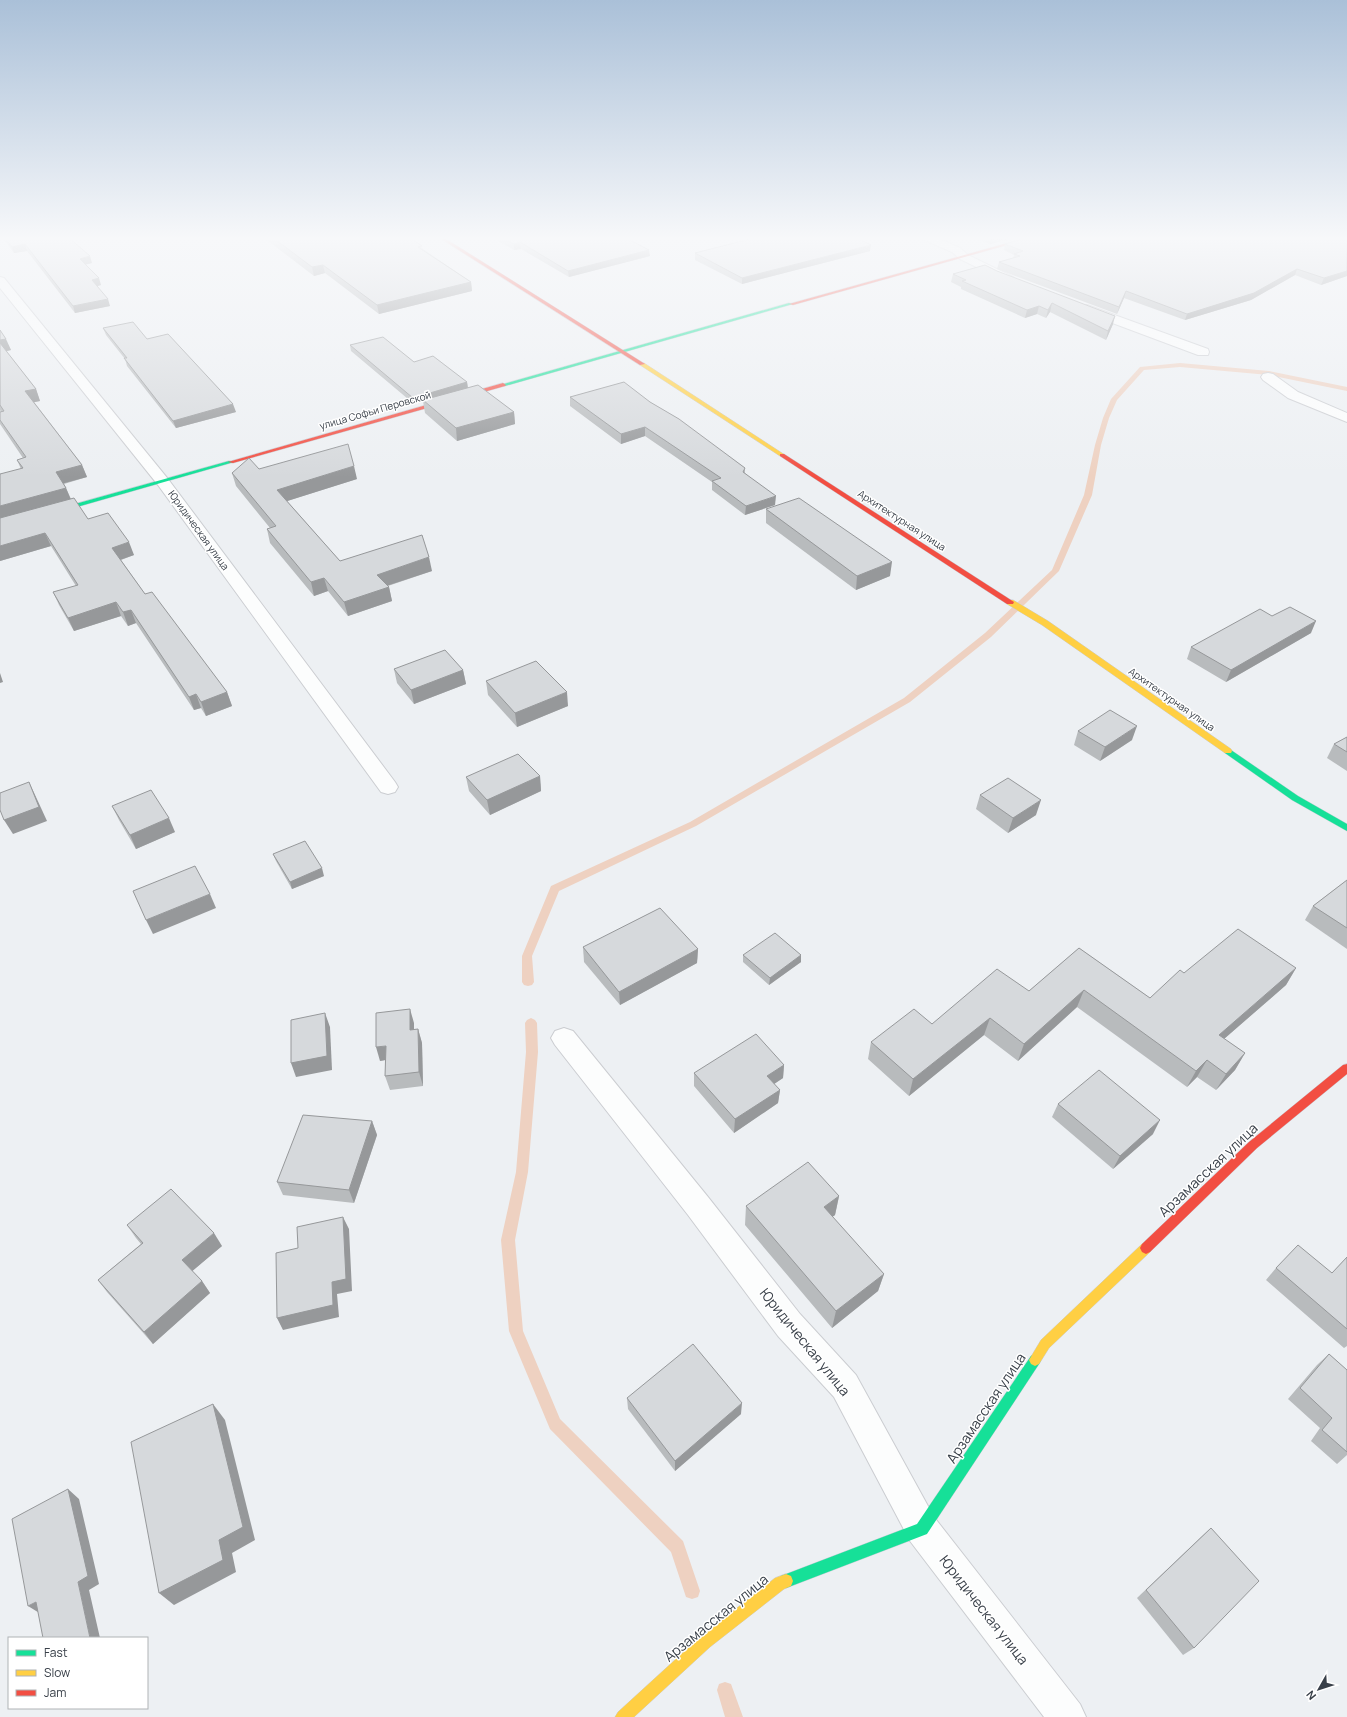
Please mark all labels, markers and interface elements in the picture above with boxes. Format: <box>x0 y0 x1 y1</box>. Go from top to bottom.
street label: улица Софьи Перовской <box>318 387 432 433</box>
street label: Архитектурная улица <box>855 486 949 554</box>
street label: Юридическая улица <box>165 487 233 573</box>
street label: Архитектурная улица <box>1126 664 1218 734</box>
street label: Арзамасская улица <box>1154 1119 1261 1221</box>
street label: Юридическая улица <box>756 1284 855 1400</box>
street label: Арзамасская улица <box>942 1349 1030 1467</box>
street label: Юридическая улица <box>936 1551 1033 1668</box>
street label: Арзамасская улица <box>659 1570 772 1666</box>
legend <box>8 1637 148 1709</box>
text: Fast <box>44 1644 68 1661</box>
text: Slow <box>44 1664 70 1681</box>
north arrow <box>1299 1669 1339 1709</box>
text: Jam <box>44 1684 66 1701</box>
text: N <box>1302 1688 1319 1703</box>

